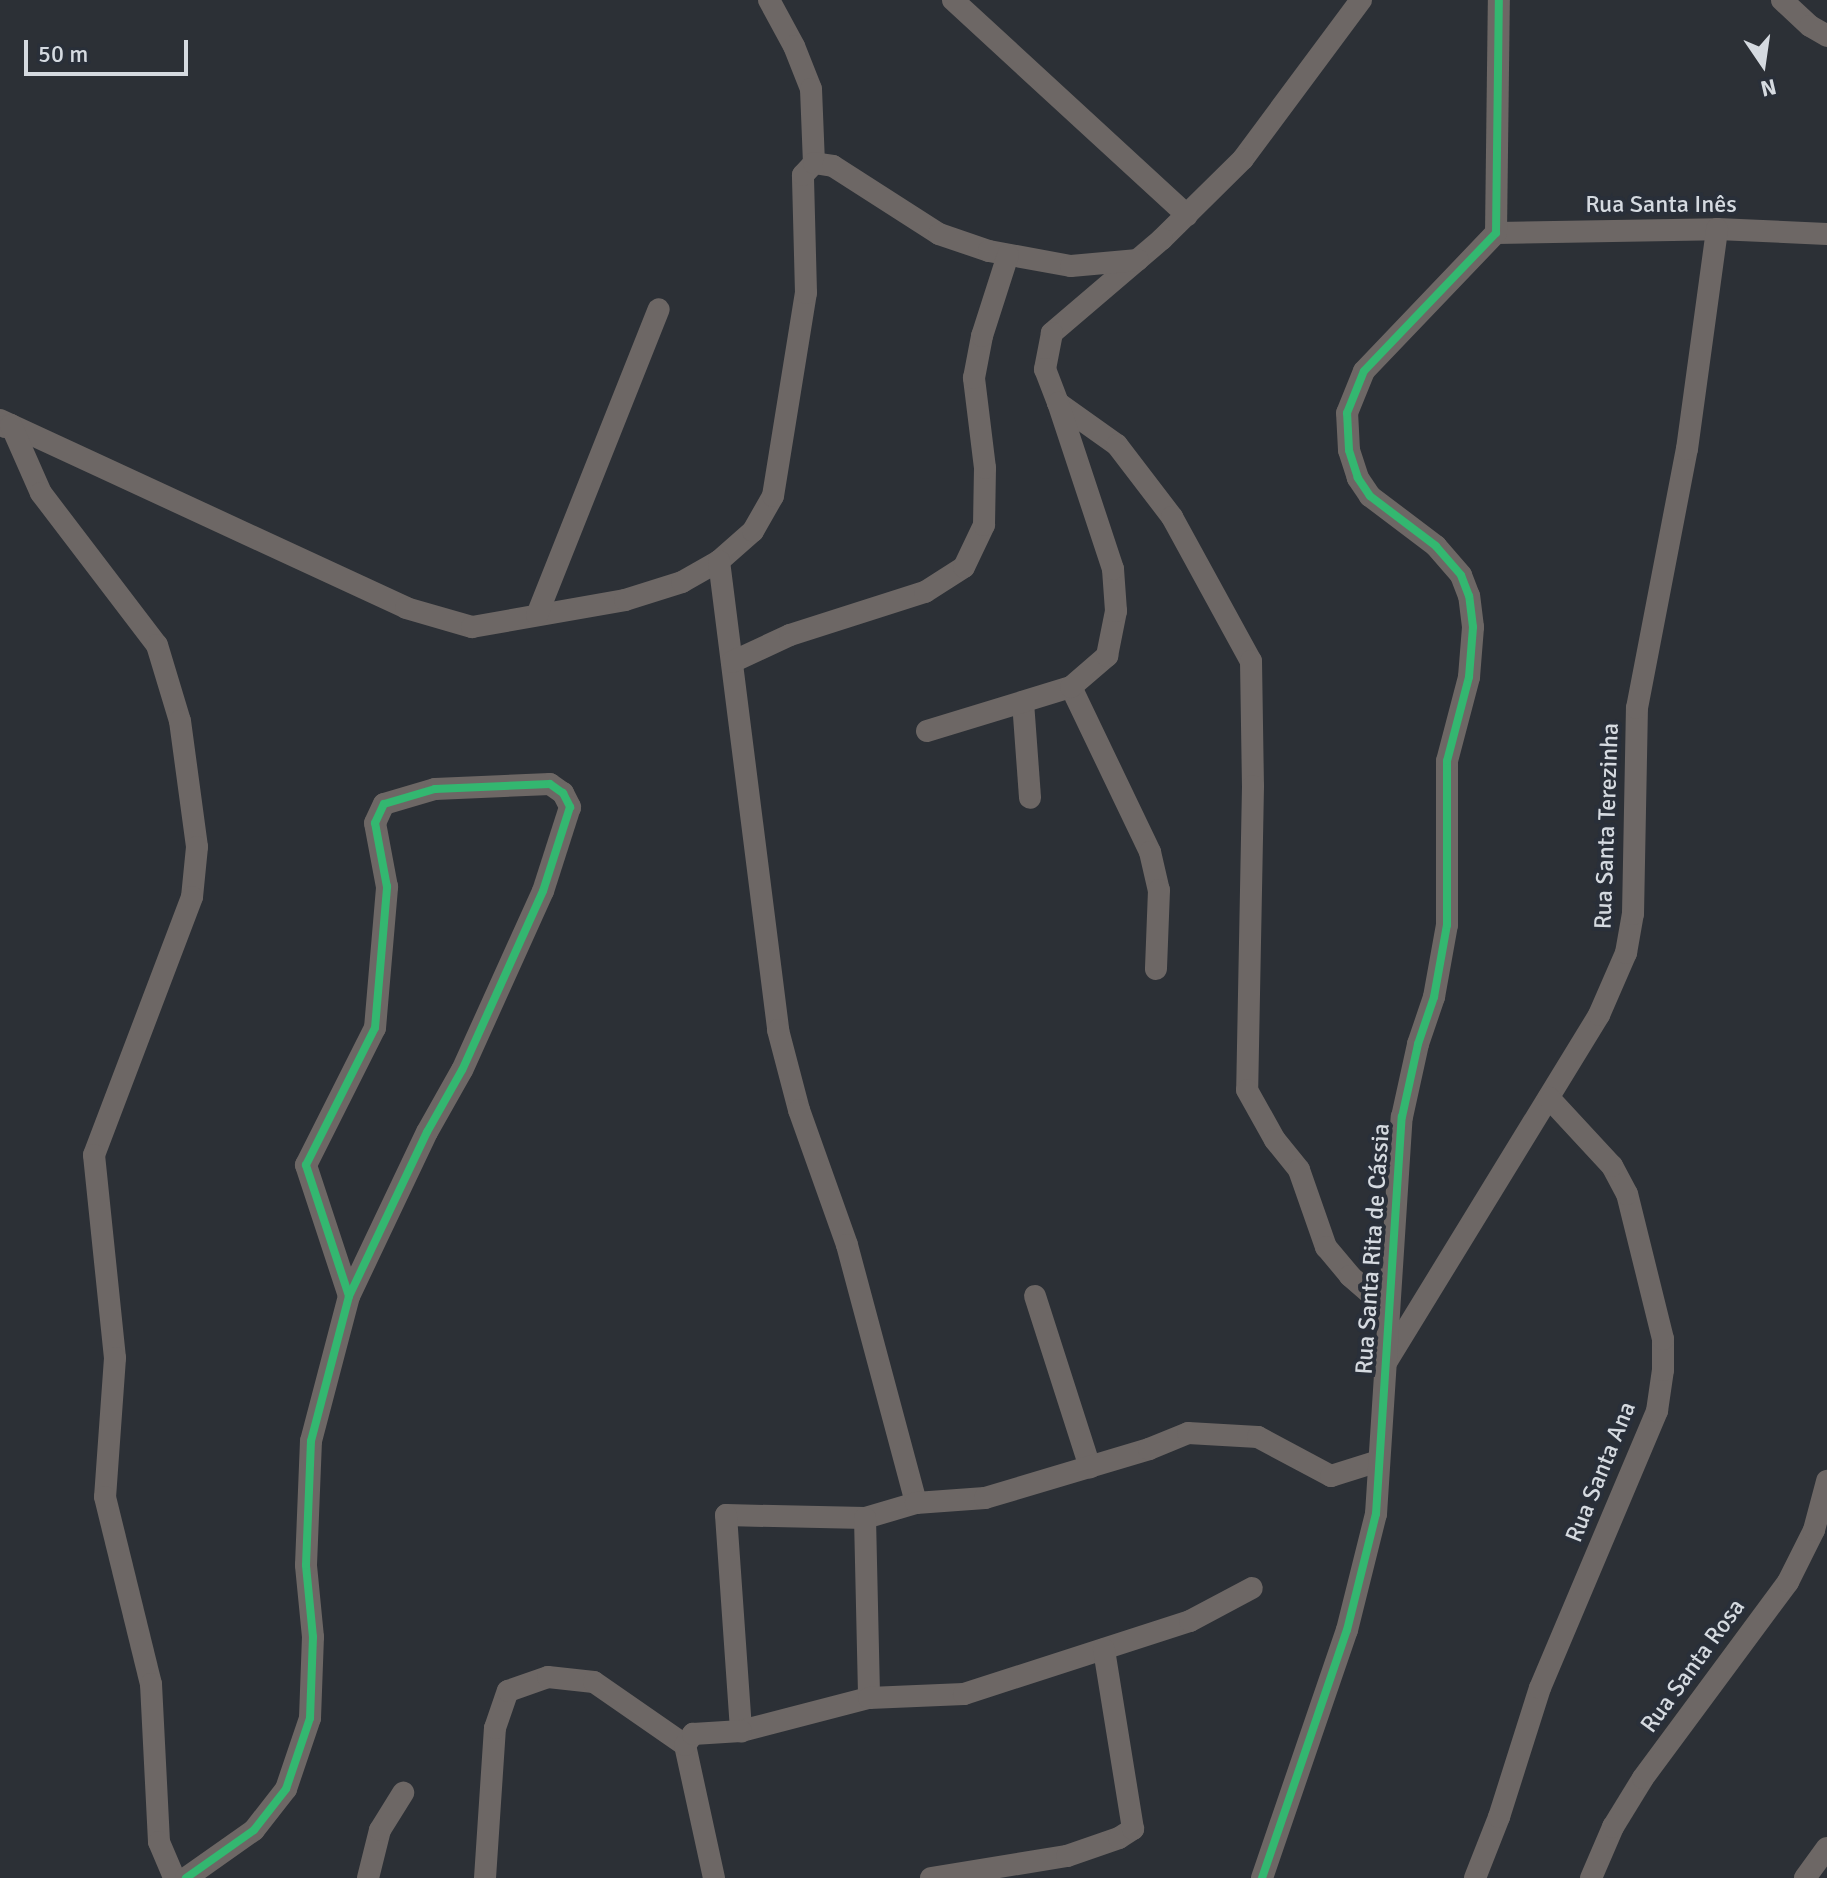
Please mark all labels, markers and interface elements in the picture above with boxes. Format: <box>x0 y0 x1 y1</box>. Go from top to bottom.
scale bar <box>28 24 192 74</box>
north arrow <box>1723 24 1803 104</box>
text: 50 m <box>38 39 88 69</box>
text: N <box>1758 73 1779 103</box>
street label: Rua Santa Inês <box>1585 191 1737 219</box>
street label: Rua Santa Terezinha <box>1589 722 1625 930</box>
street label: Rua Santa Rita de Cássia <box>1350 1122 1396 1376</box>
street label: Rua Santa Ana <box>1560 1398 1642 1546</box>
street label: Rua Santa Rosa <box>1635 1594 1751 1738</box>

